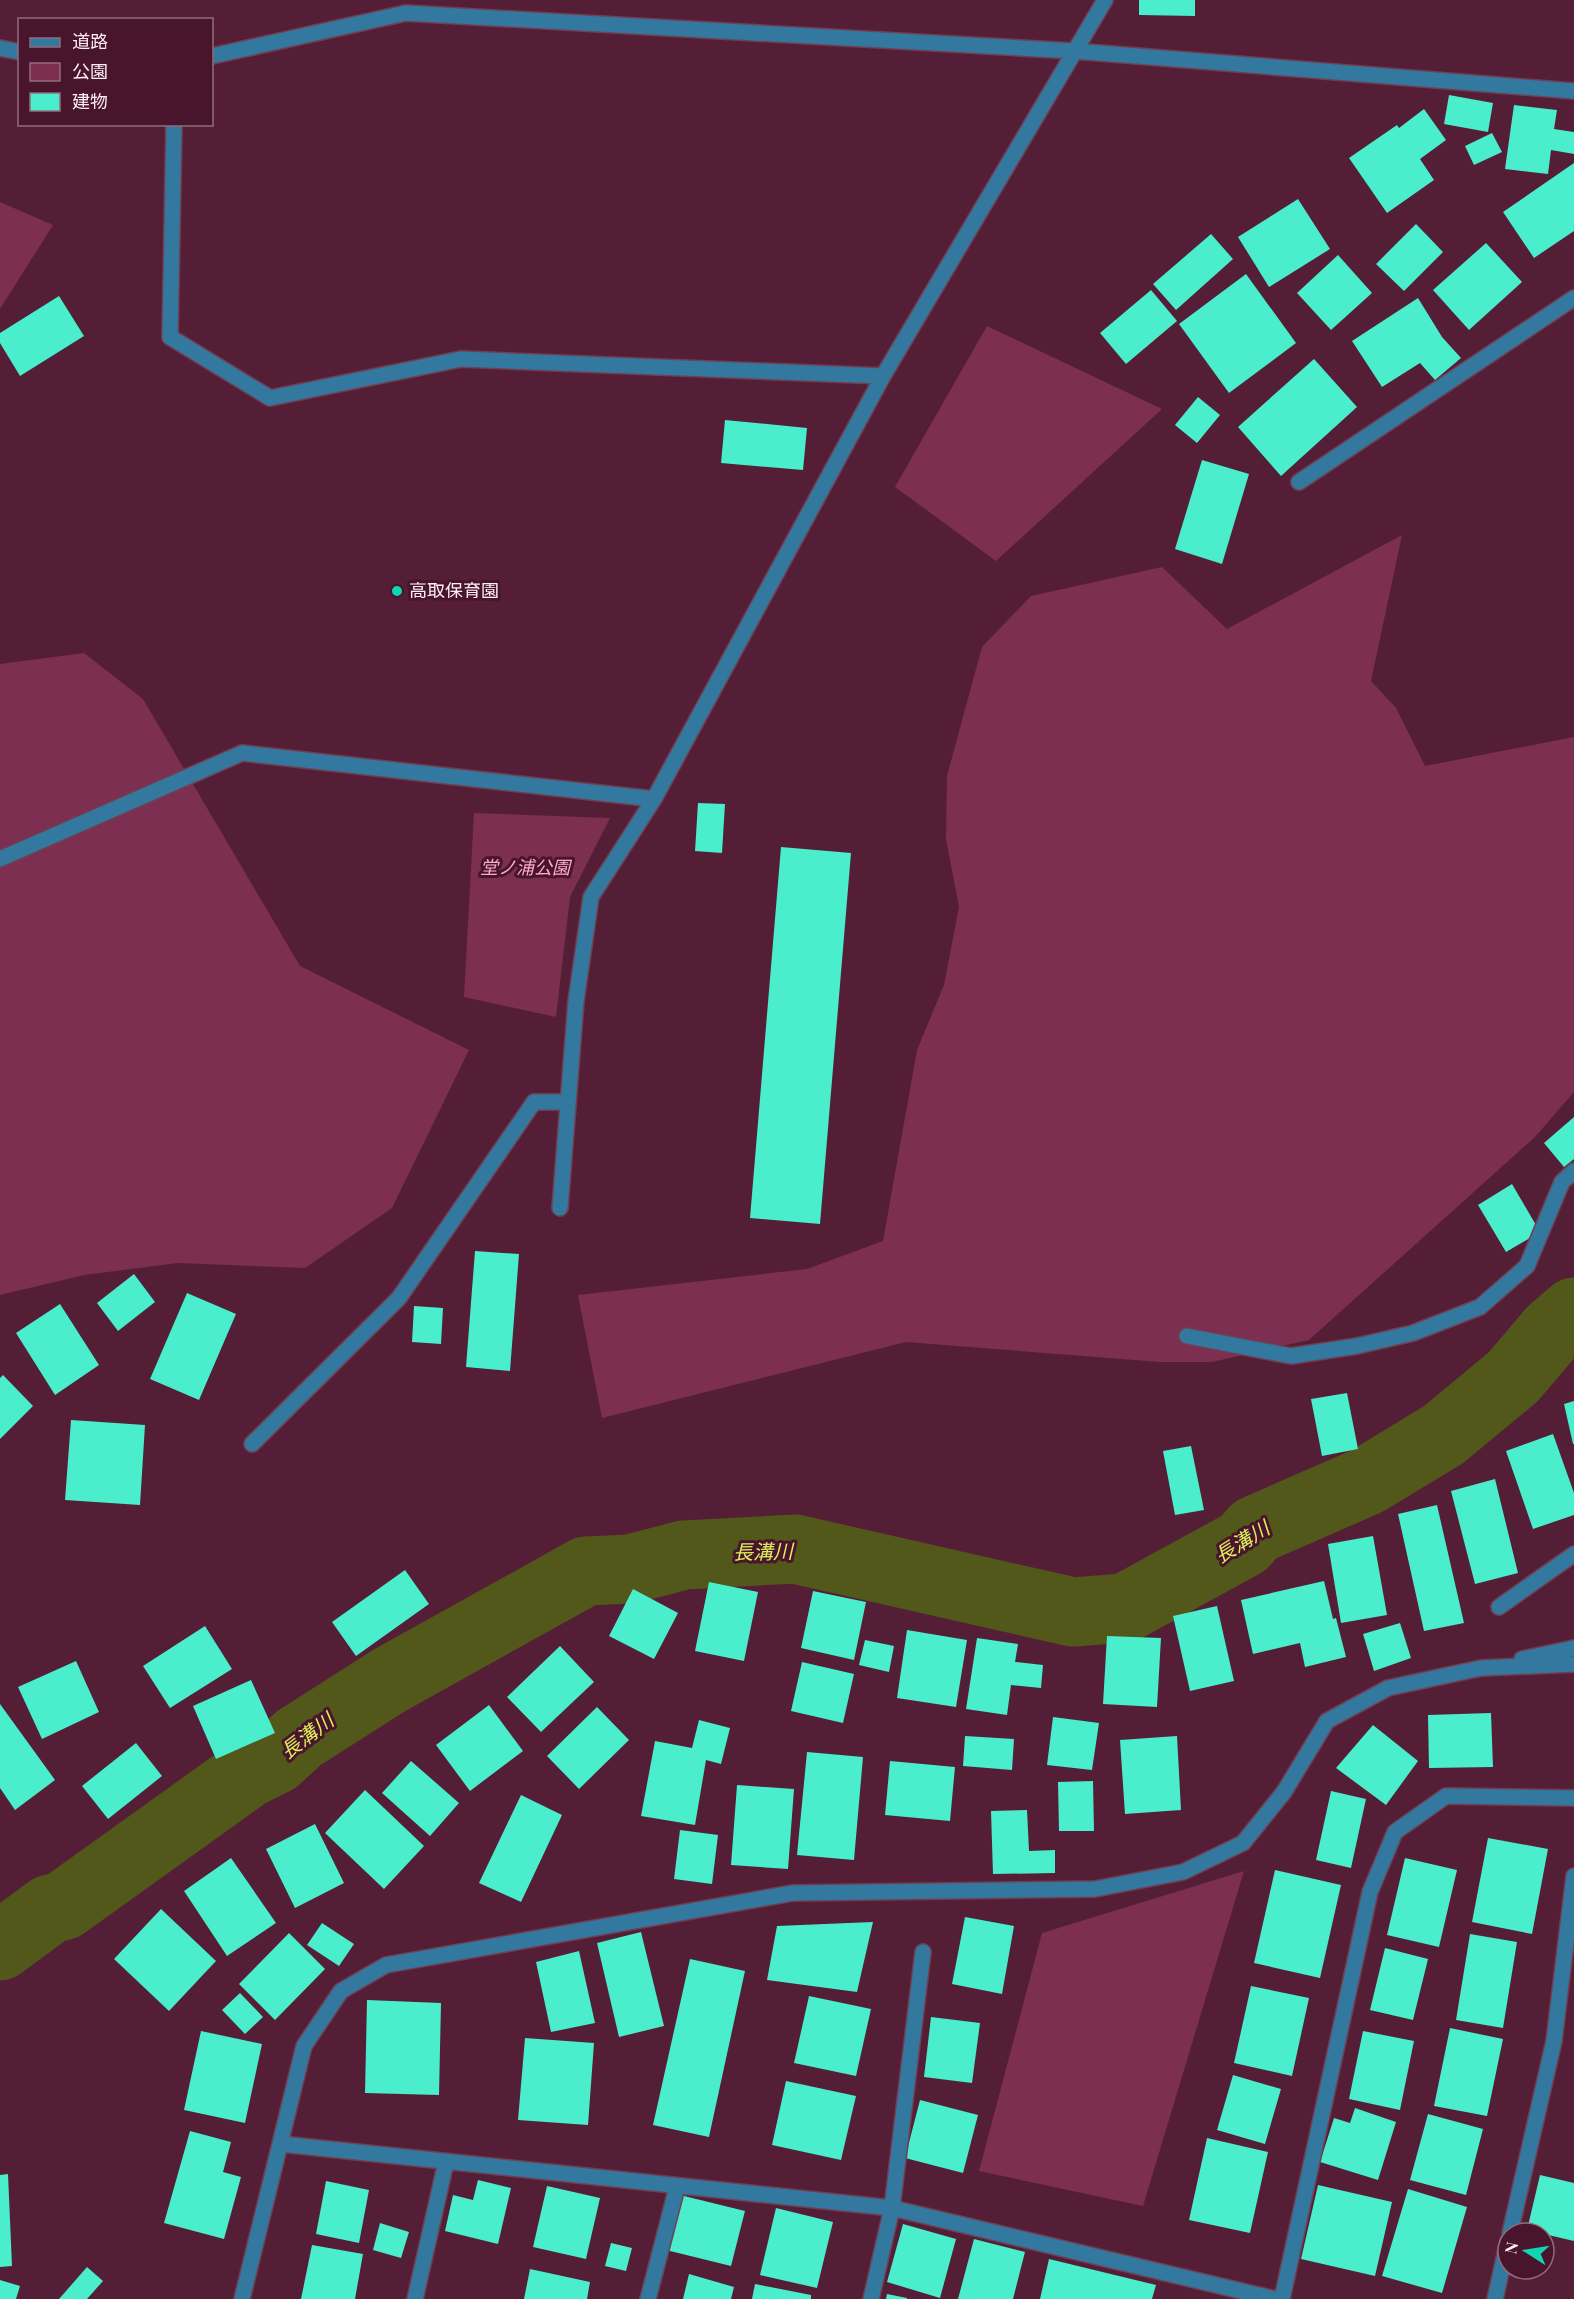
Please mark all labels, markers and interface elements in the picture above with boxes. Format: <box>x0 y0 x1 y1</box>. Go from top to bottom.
legend <box>18 18 213 126</box>
text: 道路 <box>72 29 108 53</box>
text: 公園 <box>72 59 108 83</box>
text: 建物 <box>72 89 108 113</box>
place label: 高取保育園 <box>409 578 499 602</box>
marker: 高取保育園 <box>390 584 404 598</box>
park label: 堂ノ浦公園 <box>480 855 573 879</box>
water label: 長溝川 <box>1209 1512 1275 1568</box>
water label: 長溝川 <box>733 1536 795 1565</box>
water label: 長溝川 <box>274 1705 340 1764</box>
north arrow <box>1496 2221 1556 2281</box>
text: N <box>1499 2240 1522 2256</box>

